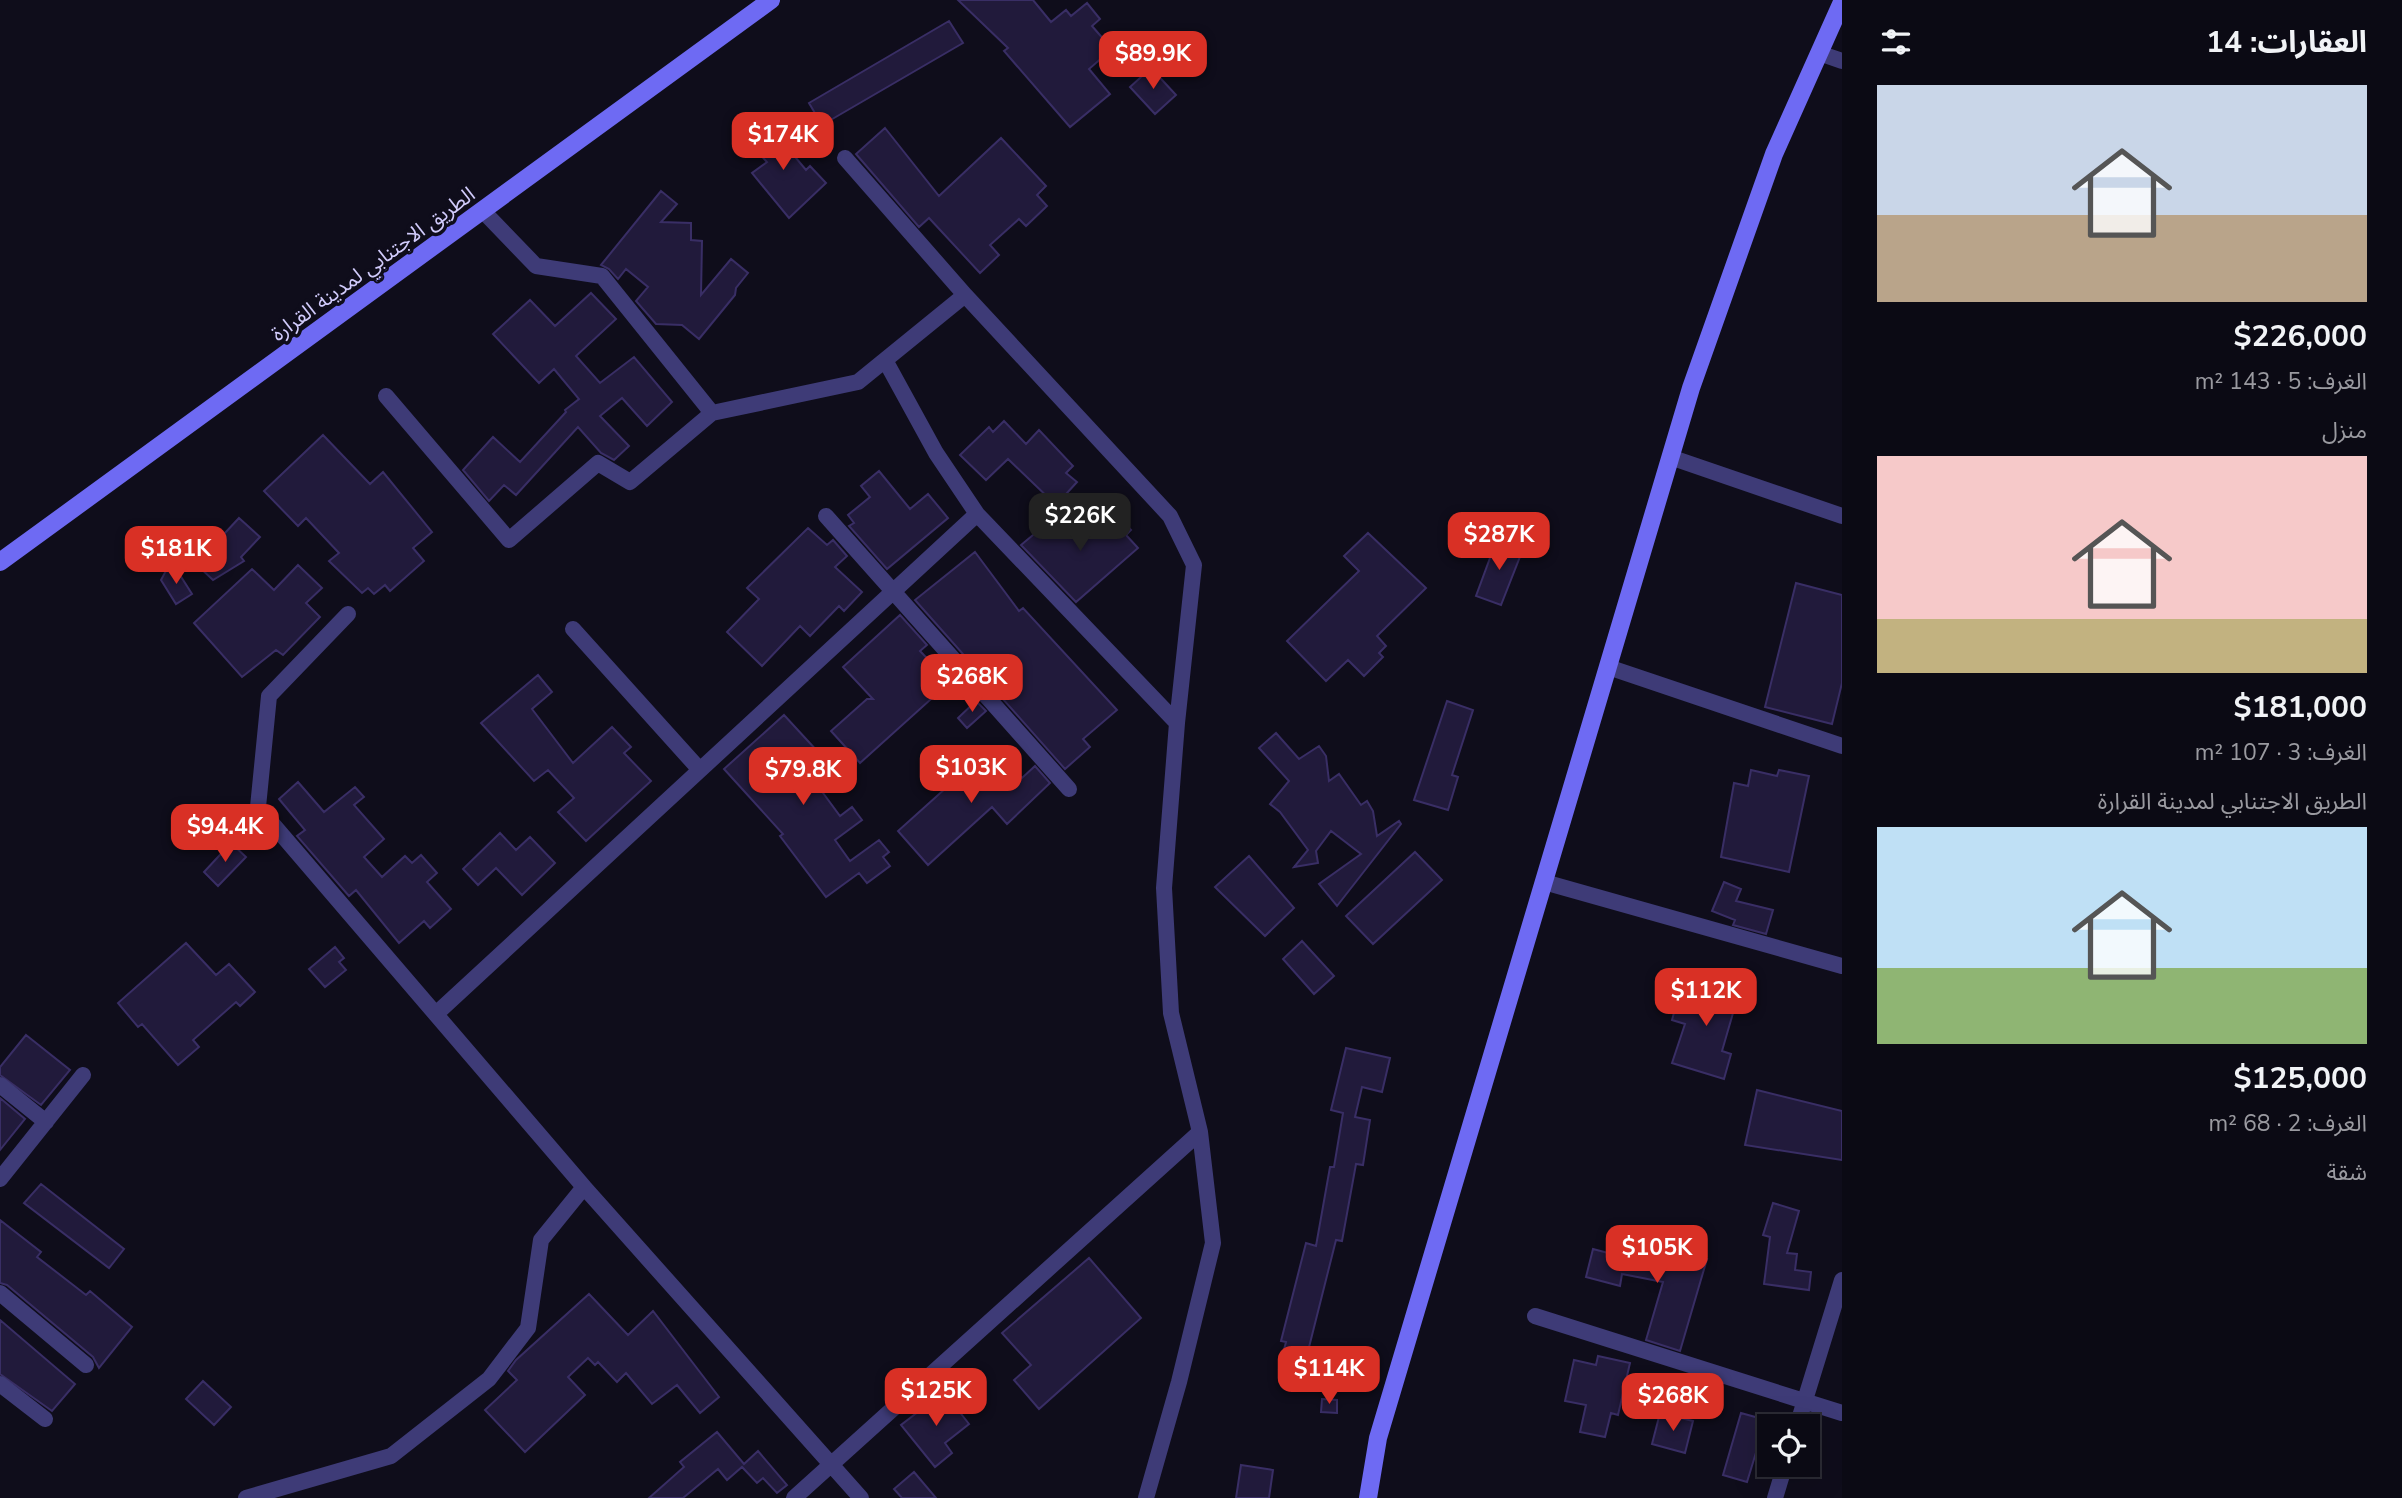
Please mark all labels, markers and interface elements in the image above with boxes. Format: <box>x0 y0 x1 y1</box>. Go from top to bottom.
text: العقارات: 14 <box>2206 22 2367 63</box>
icon: filters <box>1877 23 1915 61</box>
pin: $89.9K <box>1096 32 1210 91</box>
text: $89.9K <box>1115 38 1191 69</box>
pin: $174K <box>734 113 832 172</box>
text: $174K <box>748 119 818 150</box>
icon: home <box>2059 130 2185 256</box>
street label: الطريق الاجتنابي لمدينة القرارة <box>265 180 482 349</box>
text: $226,000 <box>2234 316 2367 357</box>
text: الغرف: 5 · 143 m² <box>2195 366 2367 397</box>
text: منزل <box>2322 415 2367 446</box>
pin: $226K <box>1031 494 1129 553</box>
text: $226K <box>1045 500 1115 531</box>
icon: home <box>2059 501 2185 627</box>
pin: $287K <box>1450 512 1548 572</box>
text: $287K <box>1464 519 1534 550</box>
pin: $181K <box>127 526 225 586</box>
text: $181K <box>141 533 211 564</box>
pin: $268K <box>923 654 1021 714</box>
text: $268K <box>937 661 1007 692</box>
text: $181,000 <box>2234 687 2367 728</box>
text: الغرف: 3 · 107 m² <box>2195 737 2367 768</box>
pin: $103K <box>922 746 1020 805</box>
pin: $79.8K <box>746 748 860 807</box>
text: $103K <box>936 752 1006 783</box>
text: $79.8K <box>765 754 841 785</box>
text: الطريق الاجتنابي لمدينة القرارة <box>2098 786 2367 817</box>
pin: $94.4K <box>168 804 282 864</box>
text: $94.4K <box>187 811 263 842</box>
icon: home <box>2059 872 2185 998</box>
pin: $112K <box>1657 968 1755 1028</box>
text: $112K <box>1671 975 1741 1006</box>
text: $125,000 <box>2234 1058 2367 1099</box>
text: الغرف: 2 · 68 m² <box>2209 1108 2367 1139</box>
text: شقة <box>2326 1157 2367 1188</box>
pin: $105K <box>1608 1226 1706 1285</box>
text: $105K <box>1622 1232 1692 1263</box>
pin: $114K <box>1280 1346 1378 1406</box>
text: $114K <box>1294 1353 1364 1384</box>
pin: $125K <box>887 1368 985 1428</box>
pin: $268K <box>1624 1374 1722 1433</box>
text: $125K <box>901 1375 971 1406</box>
text: $268K <box>1638 1380 1708 1411</box>
map controls <box>1757 1414 1820 1477</box>
button: locate <box>1757 1414 1820 1477</box>

